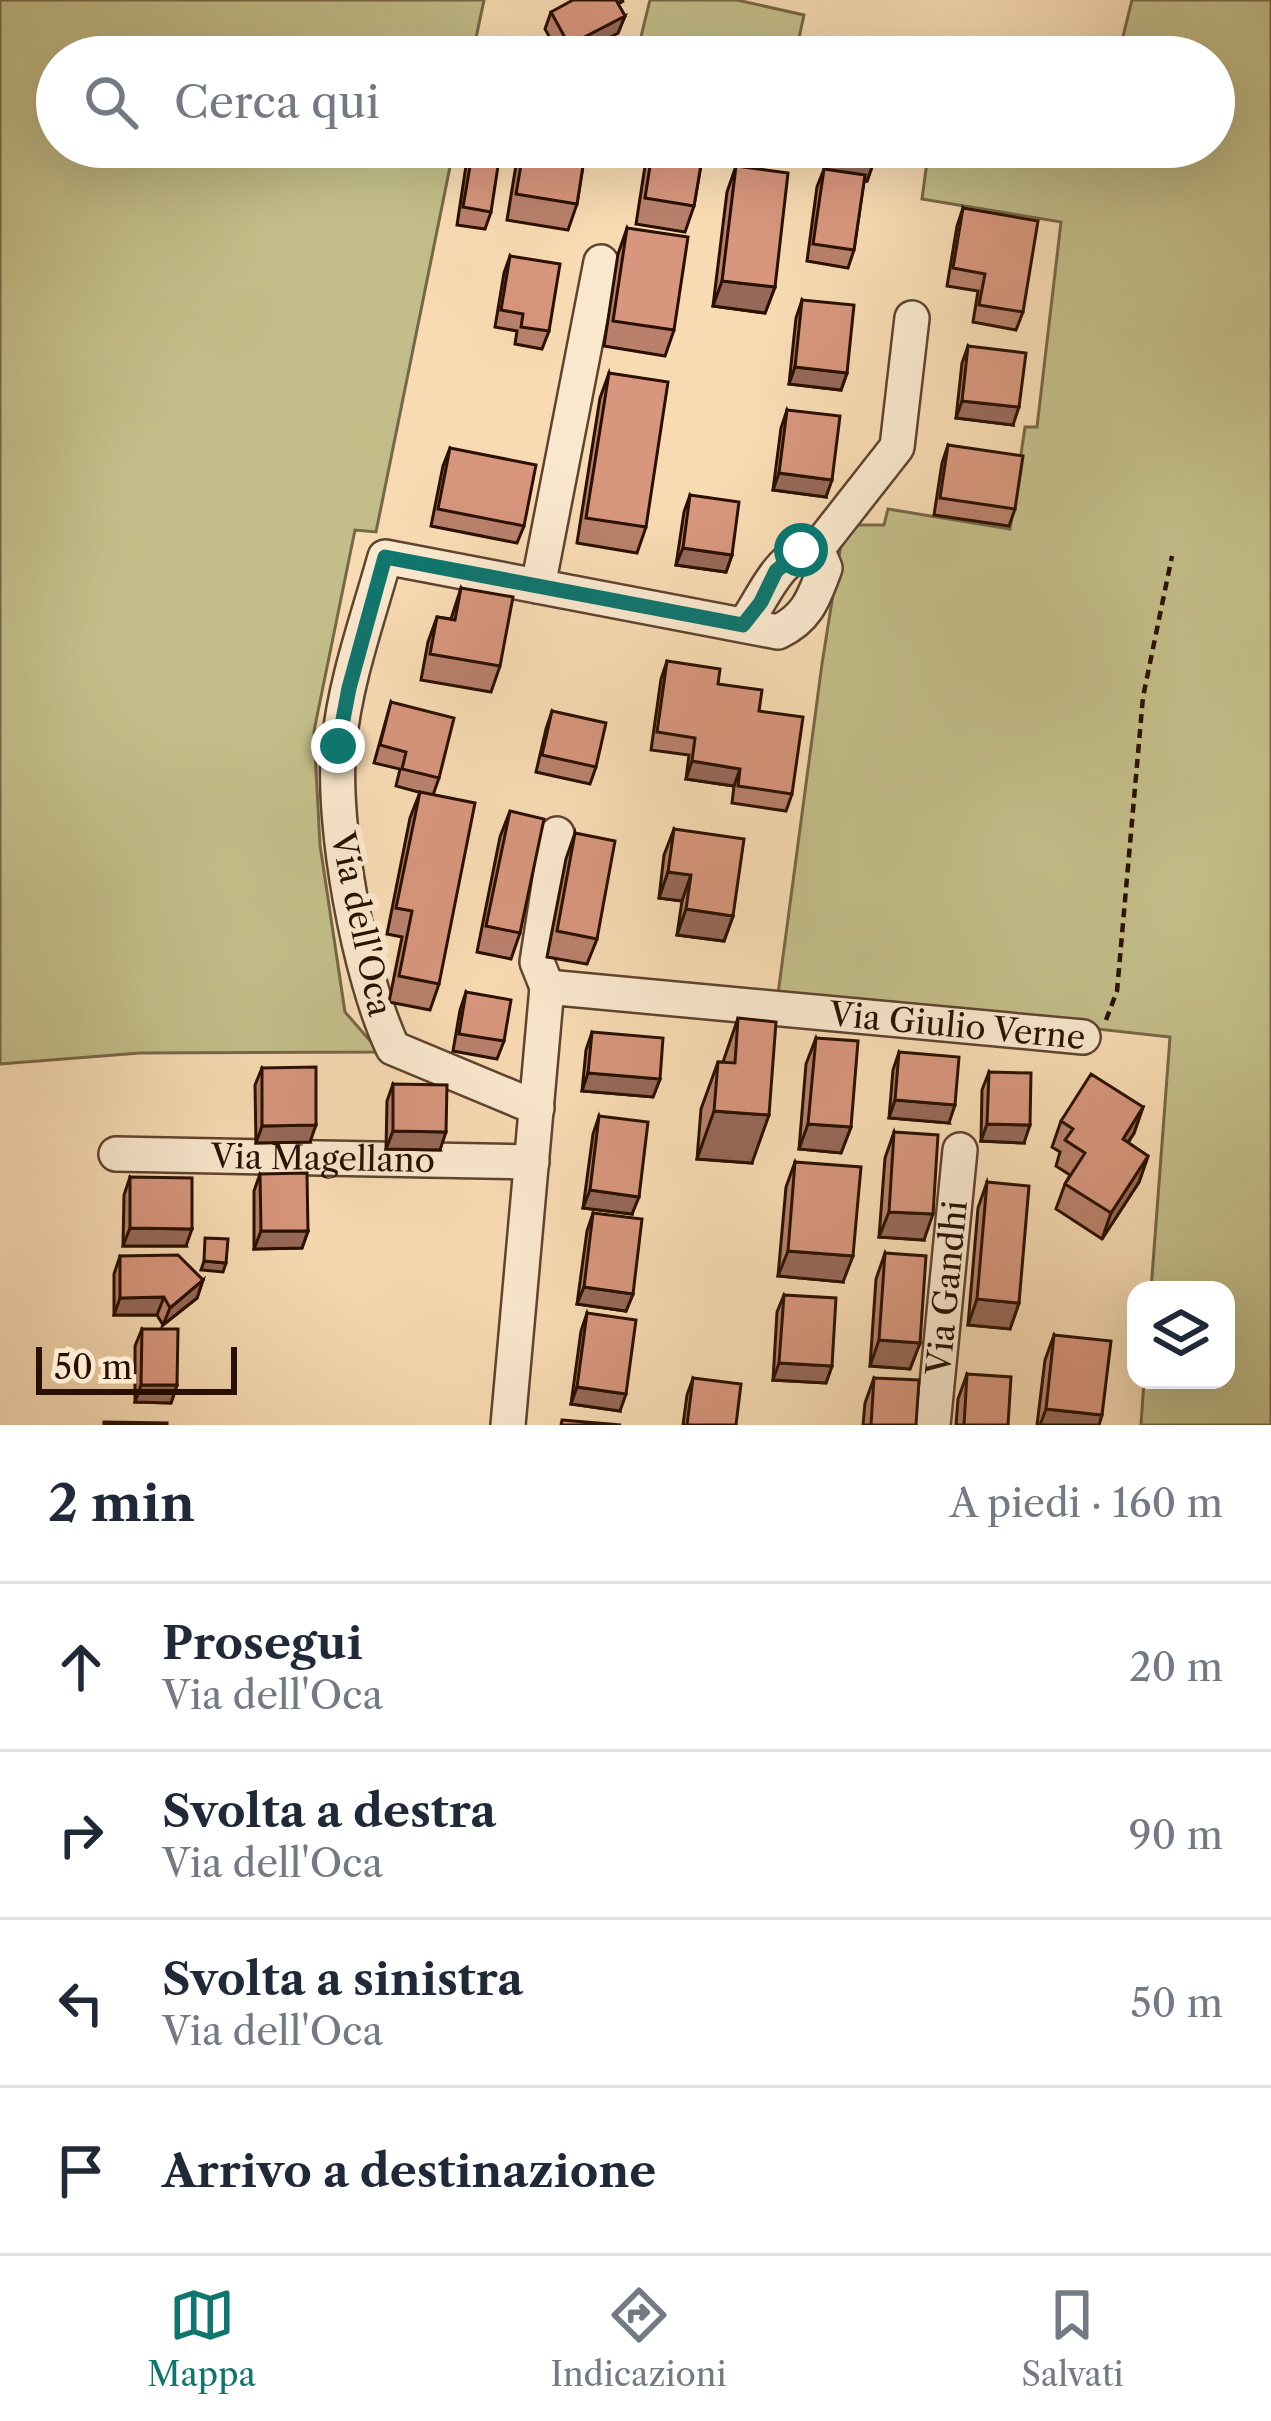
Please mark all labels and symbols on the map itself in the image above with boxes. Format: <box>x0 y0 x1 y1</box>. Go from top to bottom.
route start <box>774 523 828 577</box>
route end <box>311 719 365 773</box>
street label: Via dell'Oca <box>322 827 401 1020</box>
street label: Via Giulio Verne <box>827 993 1087 1058</box>
street label: Via Magellano <box>210 1136 435 1181</box>
street label: Via Gandhi <box>918 1199 976 1378</box>
scale bar <box>36 1341 237 1394</box>

